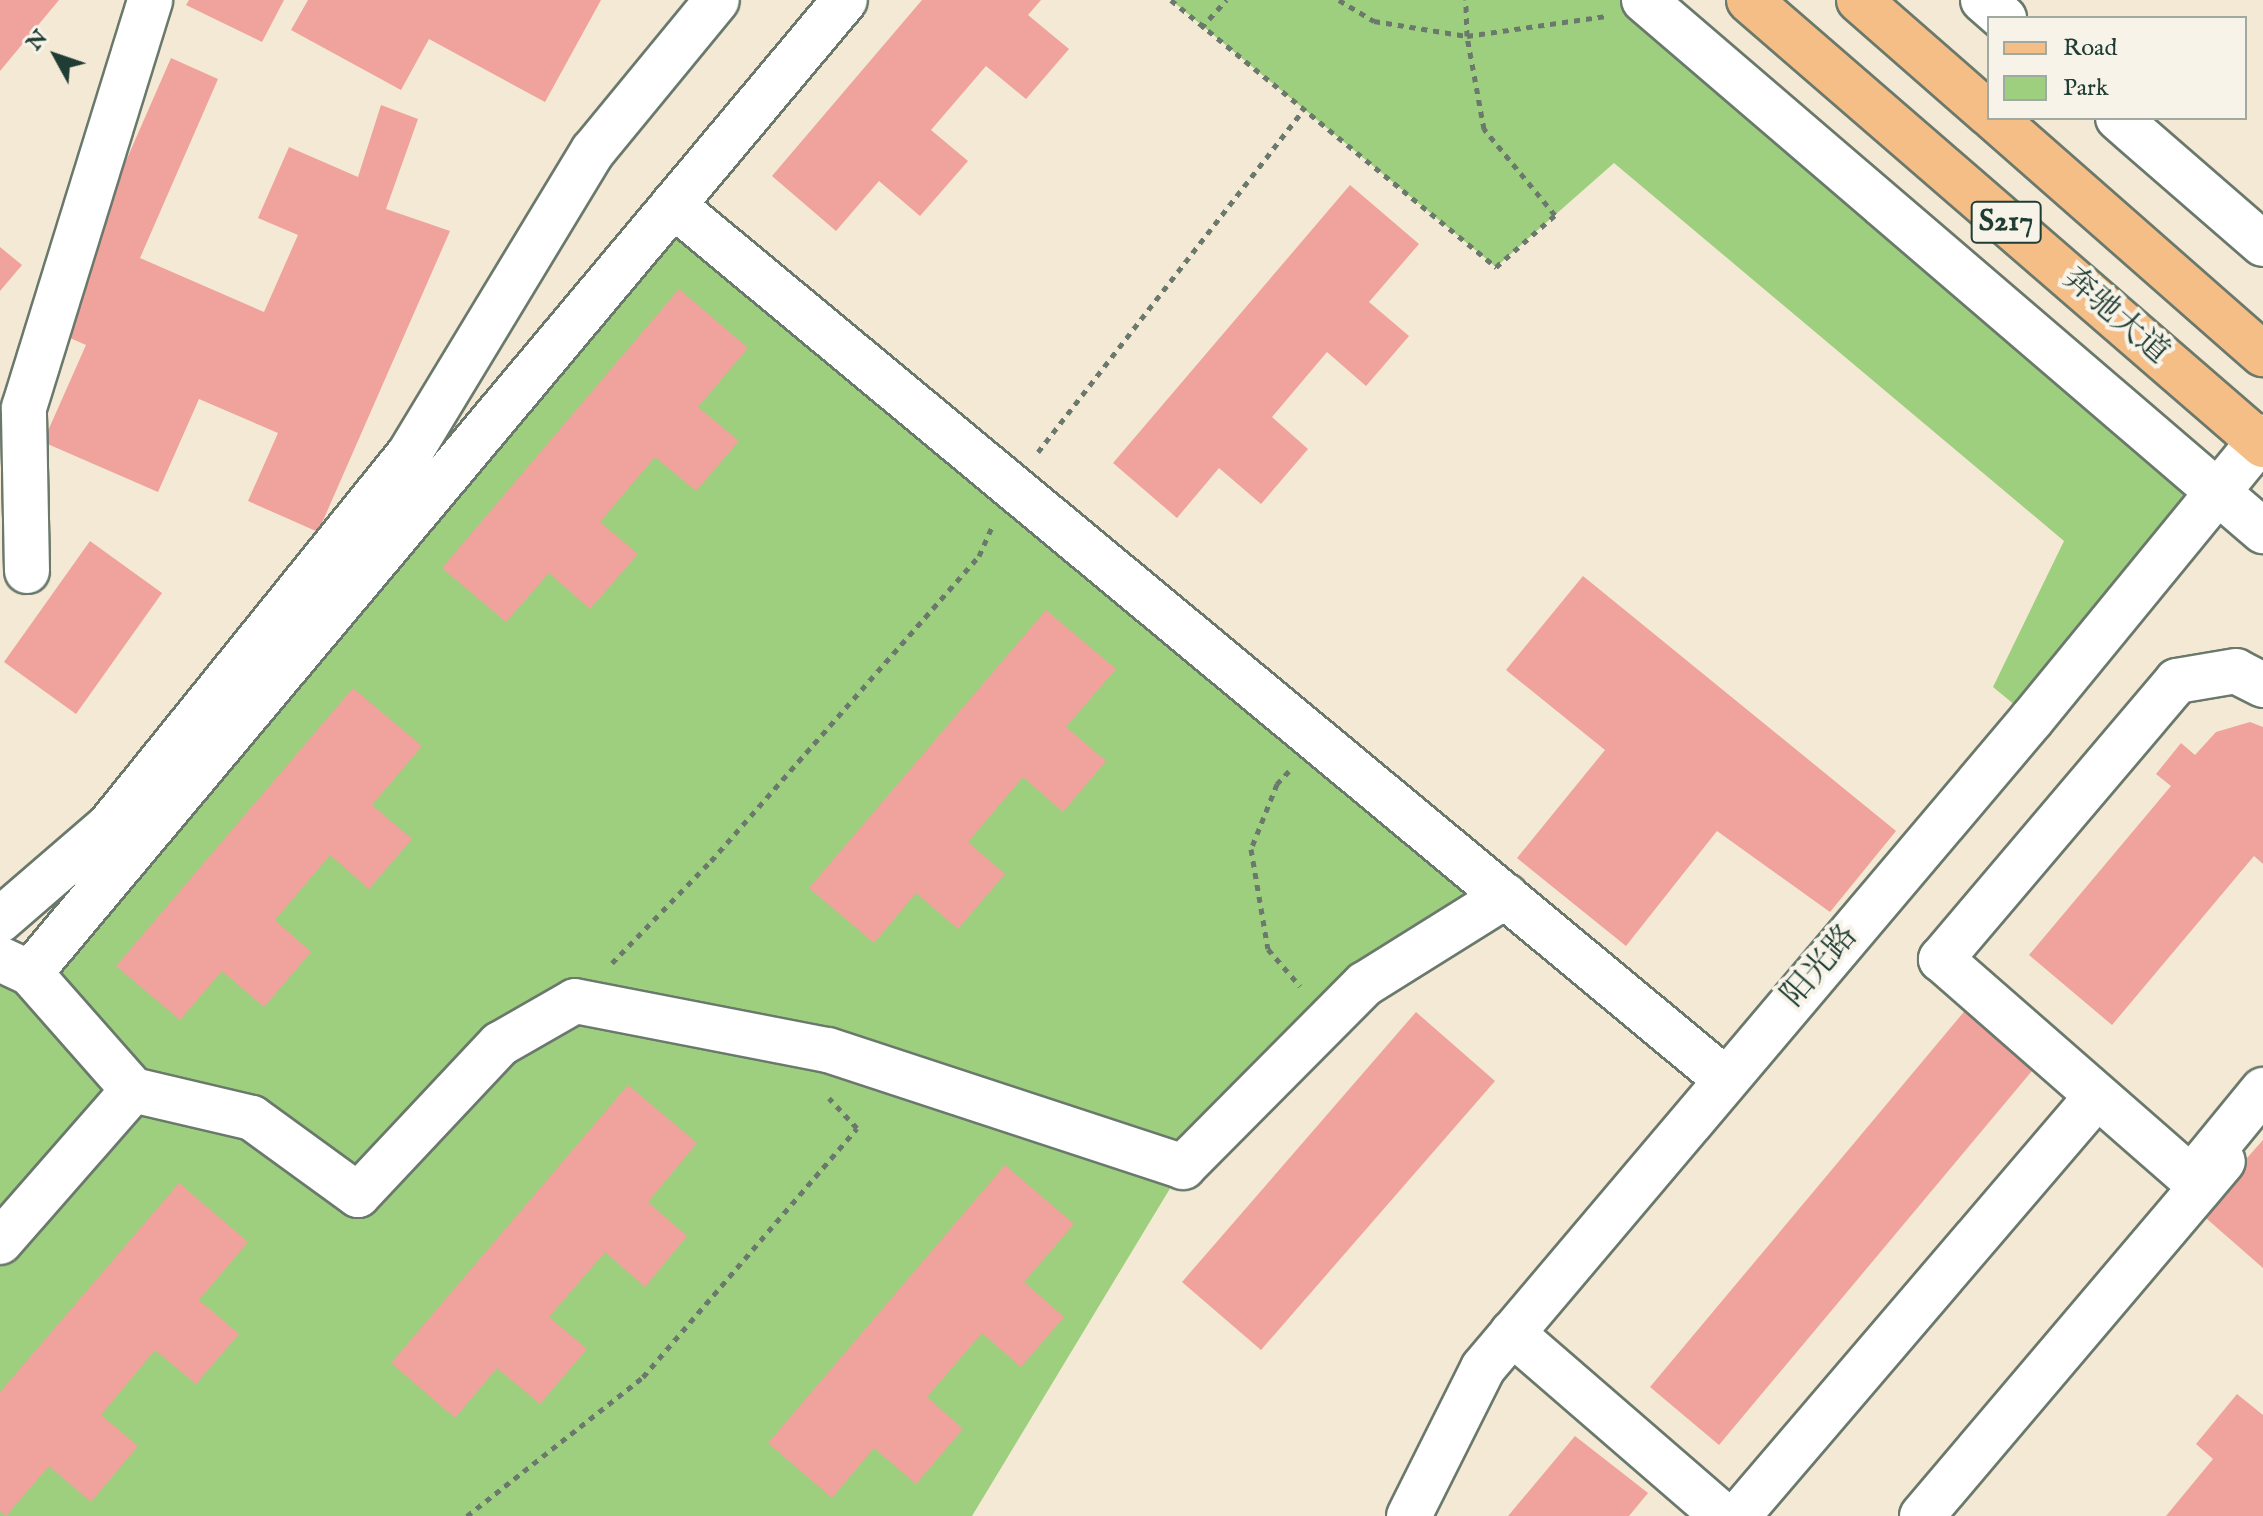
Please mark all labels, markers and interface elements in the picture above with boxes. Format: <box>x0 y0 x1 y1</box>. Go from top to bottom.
north arrow <box>16 16 96 96</box>
legend <box>1987 16 2247 120</box>
text: N <box>21 24 54 57</box>
text: Road <box>2063 33 2117 64</box>
text: Park <box>2063 73 2109 104</box>
road number: S217 <box>1970 196 2042 248</box>
street label: 奔驰大道 <box>2054 261 2176 373</box>
street label: 阳光路 <box>1775 918 1867 1016</box>

